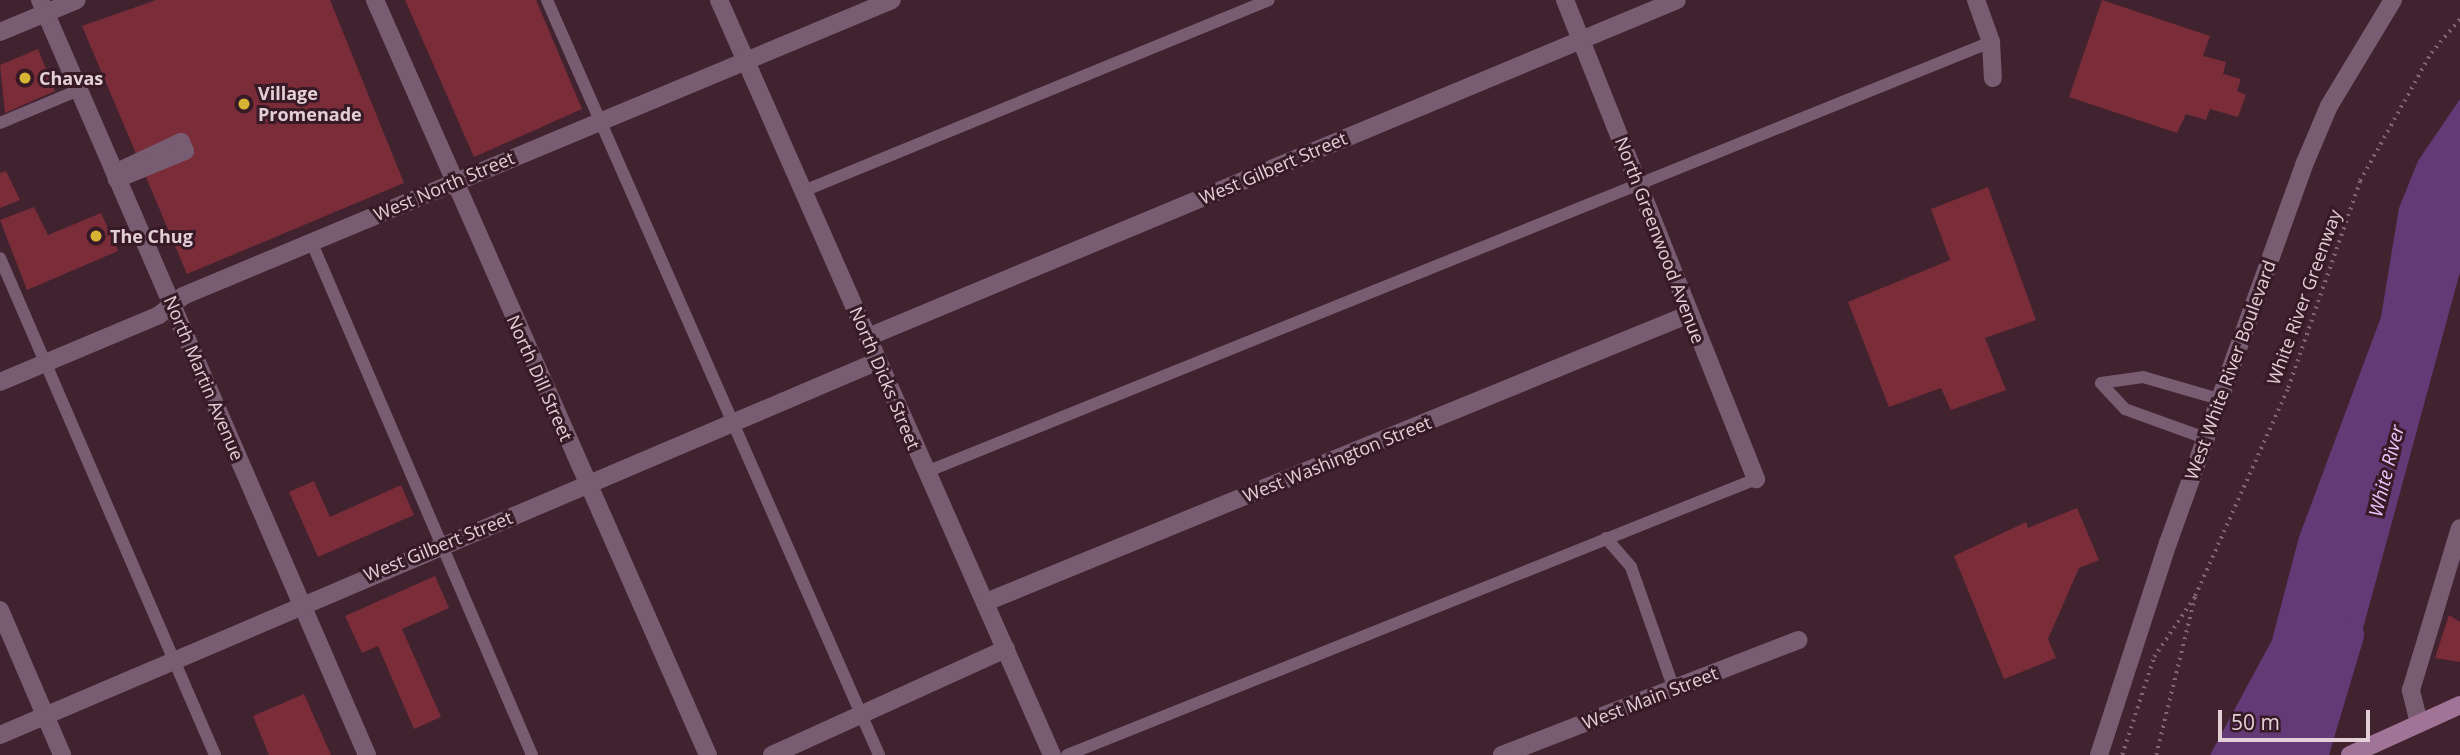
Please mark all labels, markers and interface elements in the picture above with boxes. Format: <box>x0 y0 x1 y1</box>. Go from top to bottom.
place label: Chavas <box>39 67 103 89</box>
marker: Chavas <box>17 70 33 86</box>
place label: Village Promenade <box>258 83 362 126</box>
marker: Village Promenade <box>236 96 252 112</box>
street label: West Gilbert Street <box>1196 127 1350 209</box>
street label: North Greenwood Avenue <box>1611 134 1709 346</box>
street label: West North Street <box>370 147 518 225</box>
street label: White River Greenway <box>2262 206 2346 388</box>
place label: The Chug <box>110 225 193 247</box>
marker: The Chug <box>88 228 104 244</box>
street label: West White River Boulevard <box>2180 257 2280 483</box>
street label: North Martin Avenue <box>160 292 248 464</box>
street label: North Dicks Street <box>845 303 925 453</box>
street label: North Dill Street <box>503 312 577 444</box>
street label: West Washington Street <box>1240 411 1434 507</box>
water label: White River <box>2365 423 2409 519</box>
street label: West Gilbert Street <box>361 506 515 586</box>
street label: West Main Street <box>1579 662 1721 734</box>
scale bar <box>2222 696 2374 740</box>
text: 50 m <box>2231 708 2280 736</box>

